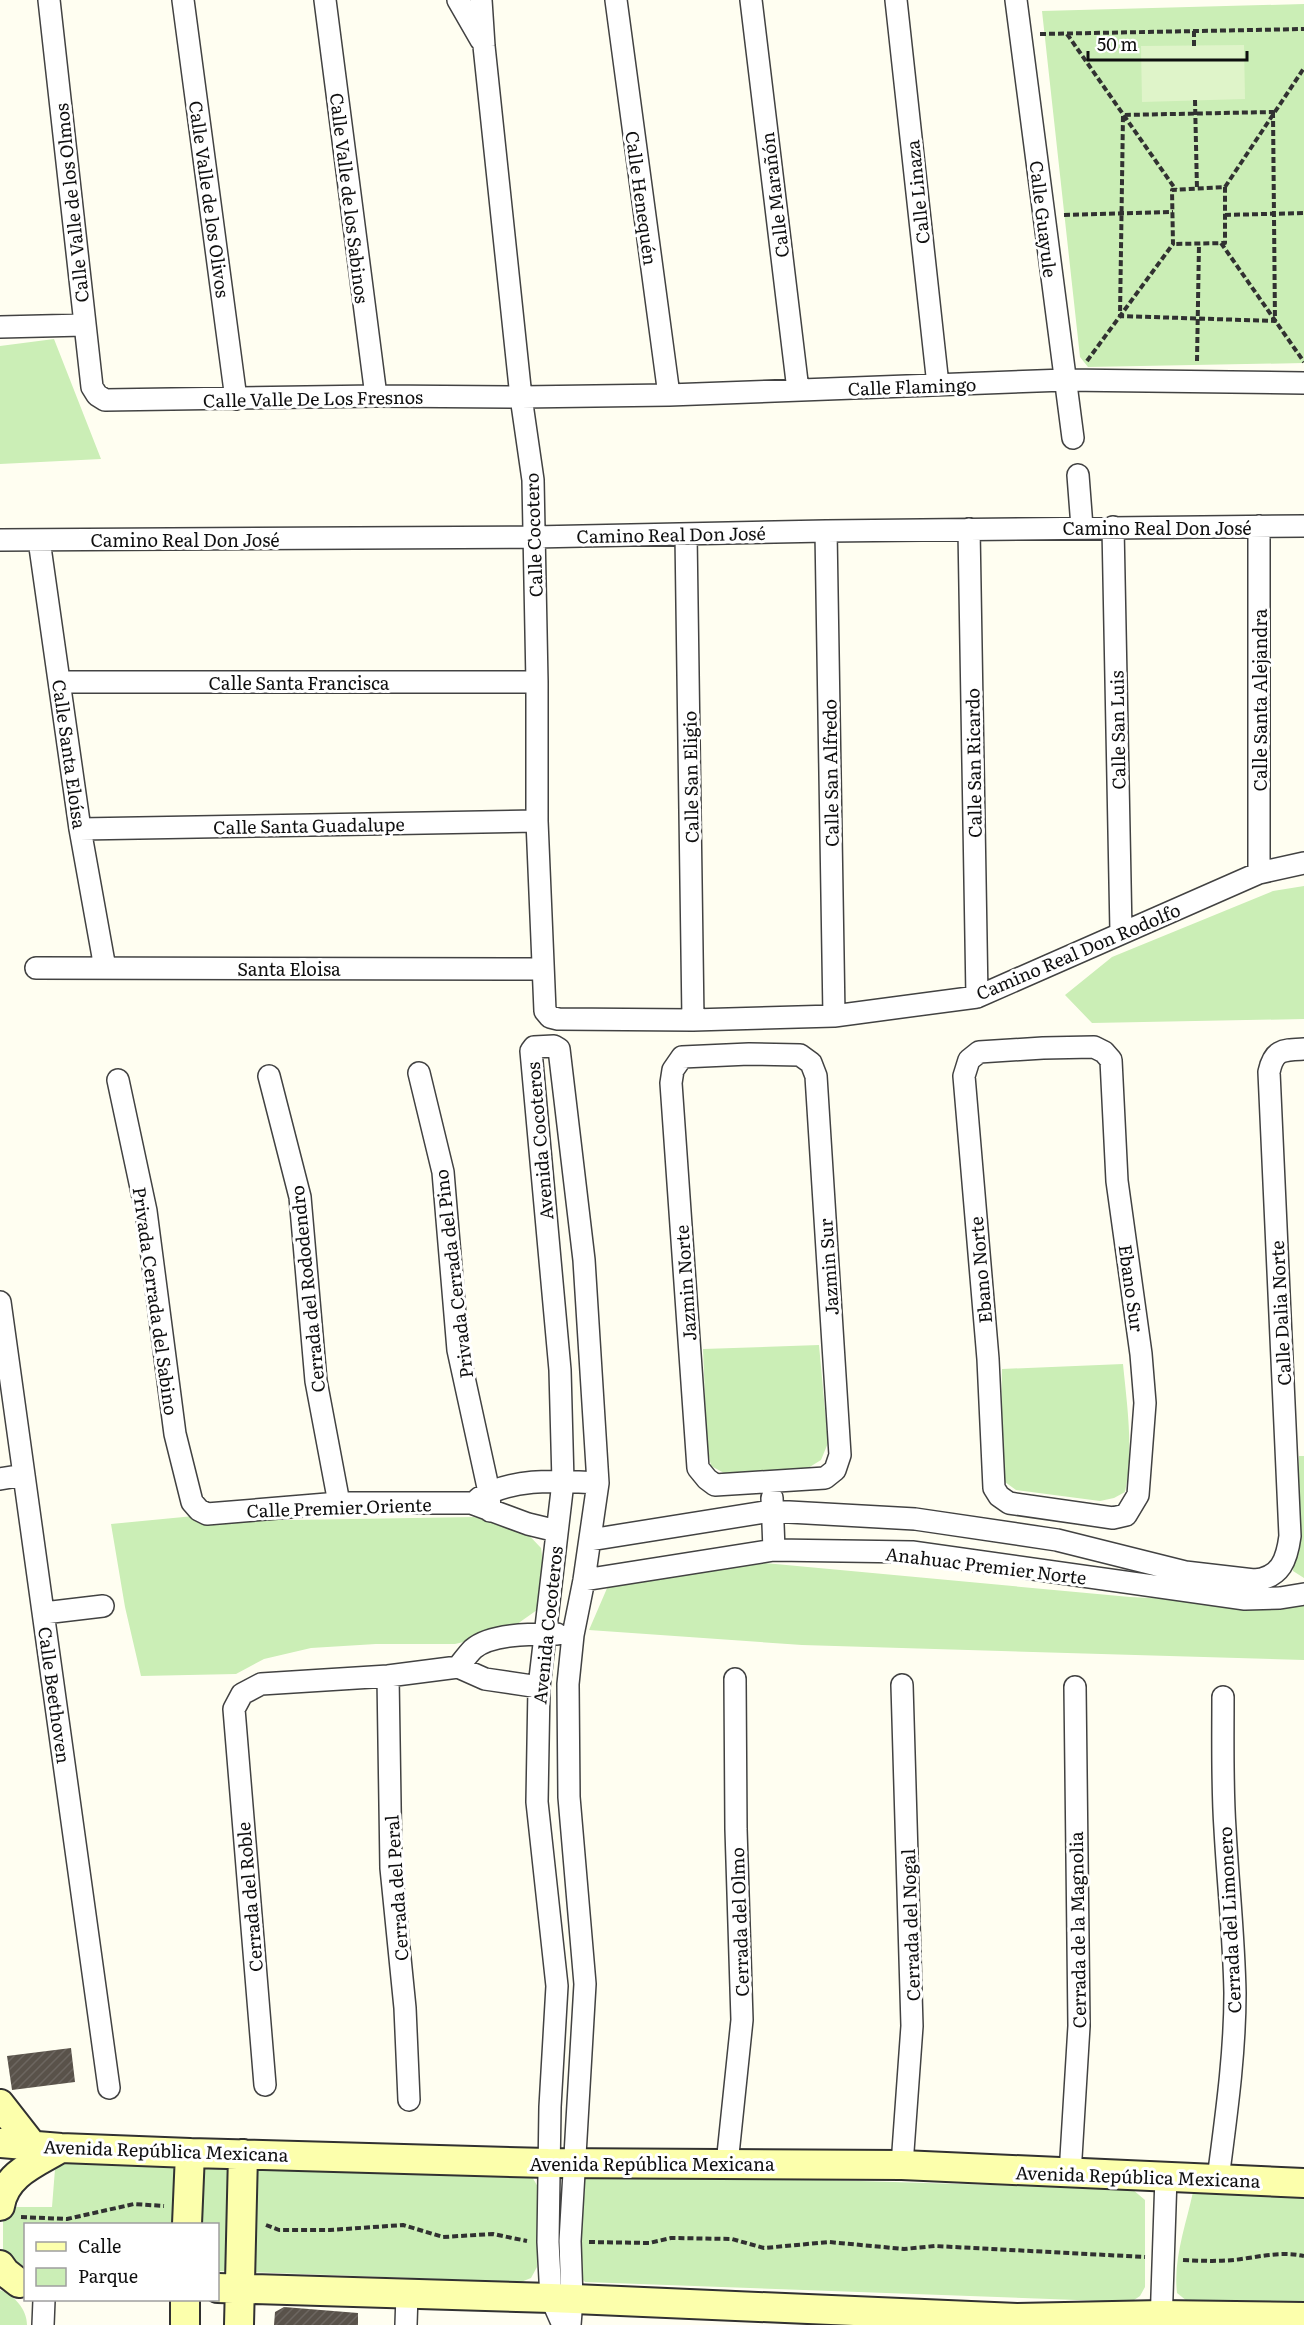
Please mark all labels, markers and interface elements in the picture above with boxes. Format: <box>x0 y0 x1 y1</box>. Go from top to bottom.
scale bar <box>1088 24 1247 62</box>
text: 50 m <box>1097 30 1138 57</box>
street label: Calle Valle de los Sabinos <box>324 91 376 305</box>
street label: Calle Valle de los Olivos <box>183 99 237 299</box>
street label: Calle Valle de los Olmos <box>47 102 95 304</box>
street label: Calle Henequén <box>619 129 665 267</box>
street label: Calle Marañón <box>753 131 795 259</box>
street label: Calle Linaza <box>898 138 936 245</box>
street label: Calle Guayule <box>1023 159 1065 279</box>
street label: Calle Flamingo <box>847 370 977 402</box>
street label: Calle Valle De Los Fresnos <box>203 383 423 413</box>
street label: Calle Cocotero <box>517 472 549 598</box>
street label: Camino Real Don José <box>1062 514 1252 541</box>
street label: Camino Real Don José <box>576 519 766 549</box>
street label: Camino Real Don José <box>90 526 280 553</box>
street label: Calle Santa Alejandra <box>1246 608 1273 792</box>
street label: Calle Santa Francisca <box>208 669 390 696</box>
street label: Calle San Luis <box>1102 670 1132 790</box>
street label: Calle Santa Eloísa <box>46 678 94 831</box>
street label: Calle San Ricardo <box>958 688 988 838</box>
street label: Calle San Alfredo <box>815 699 845 847</box>
street label: Calle San Eligio <box>675 711 705 843</box>
street label: Calle Santa Guadalupe <box>213 810 405 840</box>
street label: Camino Real Don Rodolfo <box>972 896 1184 1006</box>
street label: Santa Eloisa <box>237 955 341 982</box>
street label: Avenida Cocoteros <box>519 1061 559 1221</box>
street label: Privada Cerrada del Pino <box>427 1168 479 1380</box>
street label: Cerrada del Rododendro <box>283 1184 331 1394</box>
street label: Privada Cerrada del Sabino <box>127 1185 185 1417</box>
street label: Ebano Norte <box>962 1215 998 1325</box>
street label: Jazmin Sur <box>811 1217 845 1316</box>
street label: Jazmin Norte <box>667 1224 703 1342</box>
street label: Calle Dalia Norte <box>1263 1240 1297 1386</box>
street label: Ebano Sur <box>1112 1242 1152 1334</box>
street label: Calle Premier Oriente <box>246 1490 432 1524</box>
street label: Anahuac Premier Norte <box>884 1539 1088 1591</box>
street label: Avenida Cocoteros <box>525 1545 569 1705</box>
street label: Calle Beethoven <box>32 1625 78 1765</box>
street label: Cerrada del Peral <box>377 1814 415 1962</box>
street label: Cerrada del Roble <box>229 1821 269 1973</box>
street label: Cerrada del Limonero <box>1211 1826 1247 2014</box>
street label: Cerrada de la Magnolia <box>1062 1831 1092 2029</box>
street label: Cerrada del Olmo <box>723 1847 755 1997</box>
street label: Cerrada del Nogal <box>894 1848 926 2002</box>
street label: Avenida República Mexicana <box>43 2132 289 2168</box>
street label: Avenida República Mexicana <box>529 2150 775 2177</box>
street label: Avenida República Mexicana <box>1015 2158 1261 2194</box>
legend <box>24 2223 219 2301</box>
text: Calle <box>78 2232 121 2259</box>
text: Parque <box>78 2262 138 2289</box>

